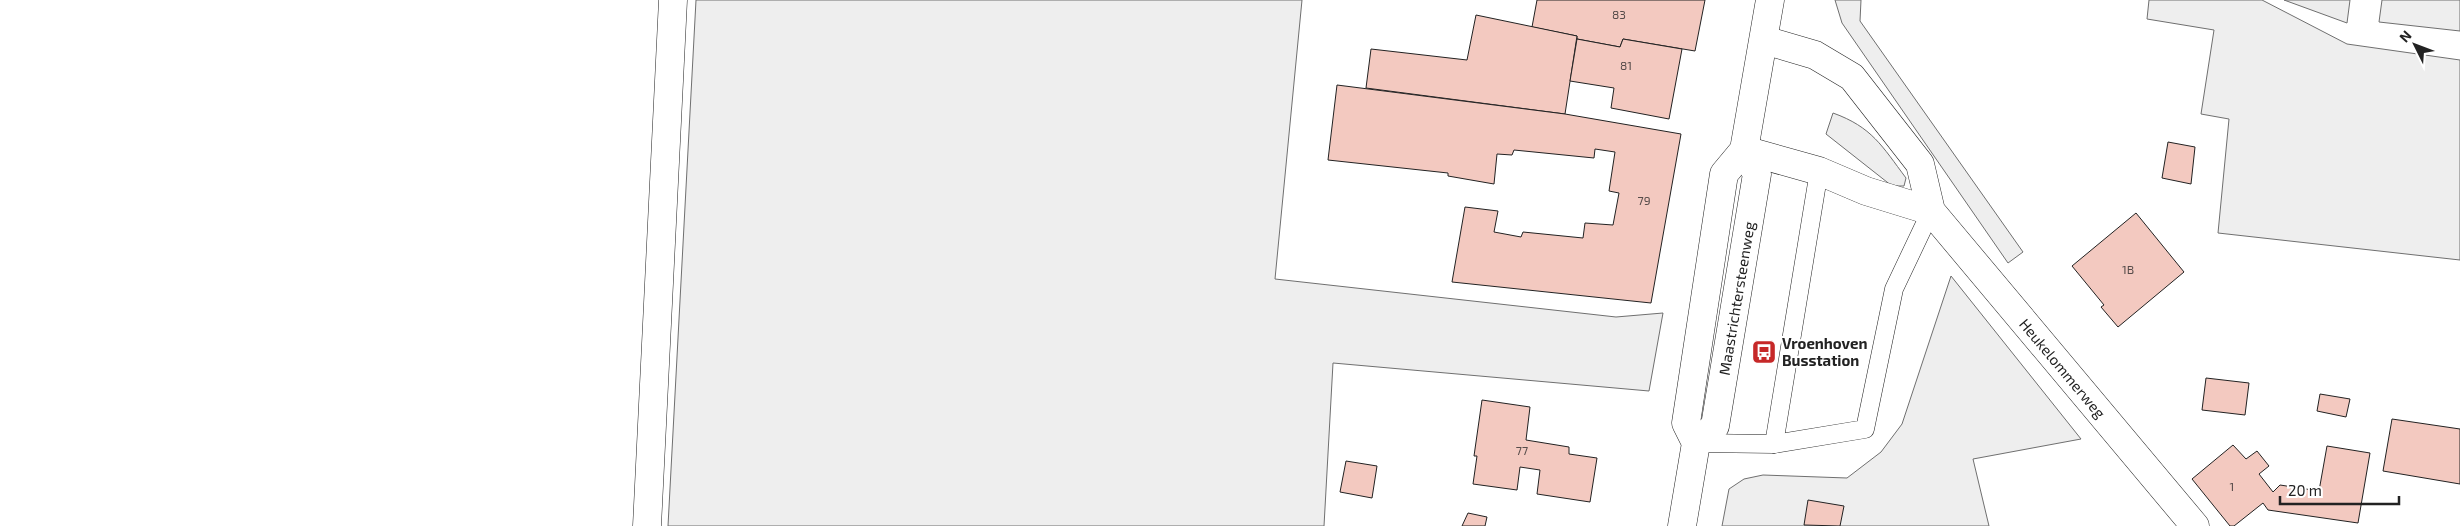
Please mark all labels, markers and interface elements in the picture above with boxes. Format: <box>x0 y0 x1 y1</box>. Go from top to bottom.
house number: 83 <box>1612 7 1626 21</box>
north arrow <box>2390 20 2440 70</box>
text: N <box>2395 27 2415 45</box>
house number: 81 <box>1620 58 1632 72</box>
house number: 79 <box>1637 193 1651 207</box>
street label: Maastrichtersteenweg <box>1715 219 1758 376</box>
house number: 1B <box>2122 262 2134 276</box>
street label: Heukelommerweg <box>2016 315 2110 422</box>
place label: Vroenhoven Busstation <box>1782 334 1867 369</box>
bus stop icon: Vroenhoven Busstation <box>1751 339 1777 365</box>
house number: 77 <box>1516 443 1528 457</box>
scale bar <box>2280 474 2399 506</box>
house number: 1 <box>2230 479 2234 493</box>
text: 20 m <box>2288 481 2322 499</box>

